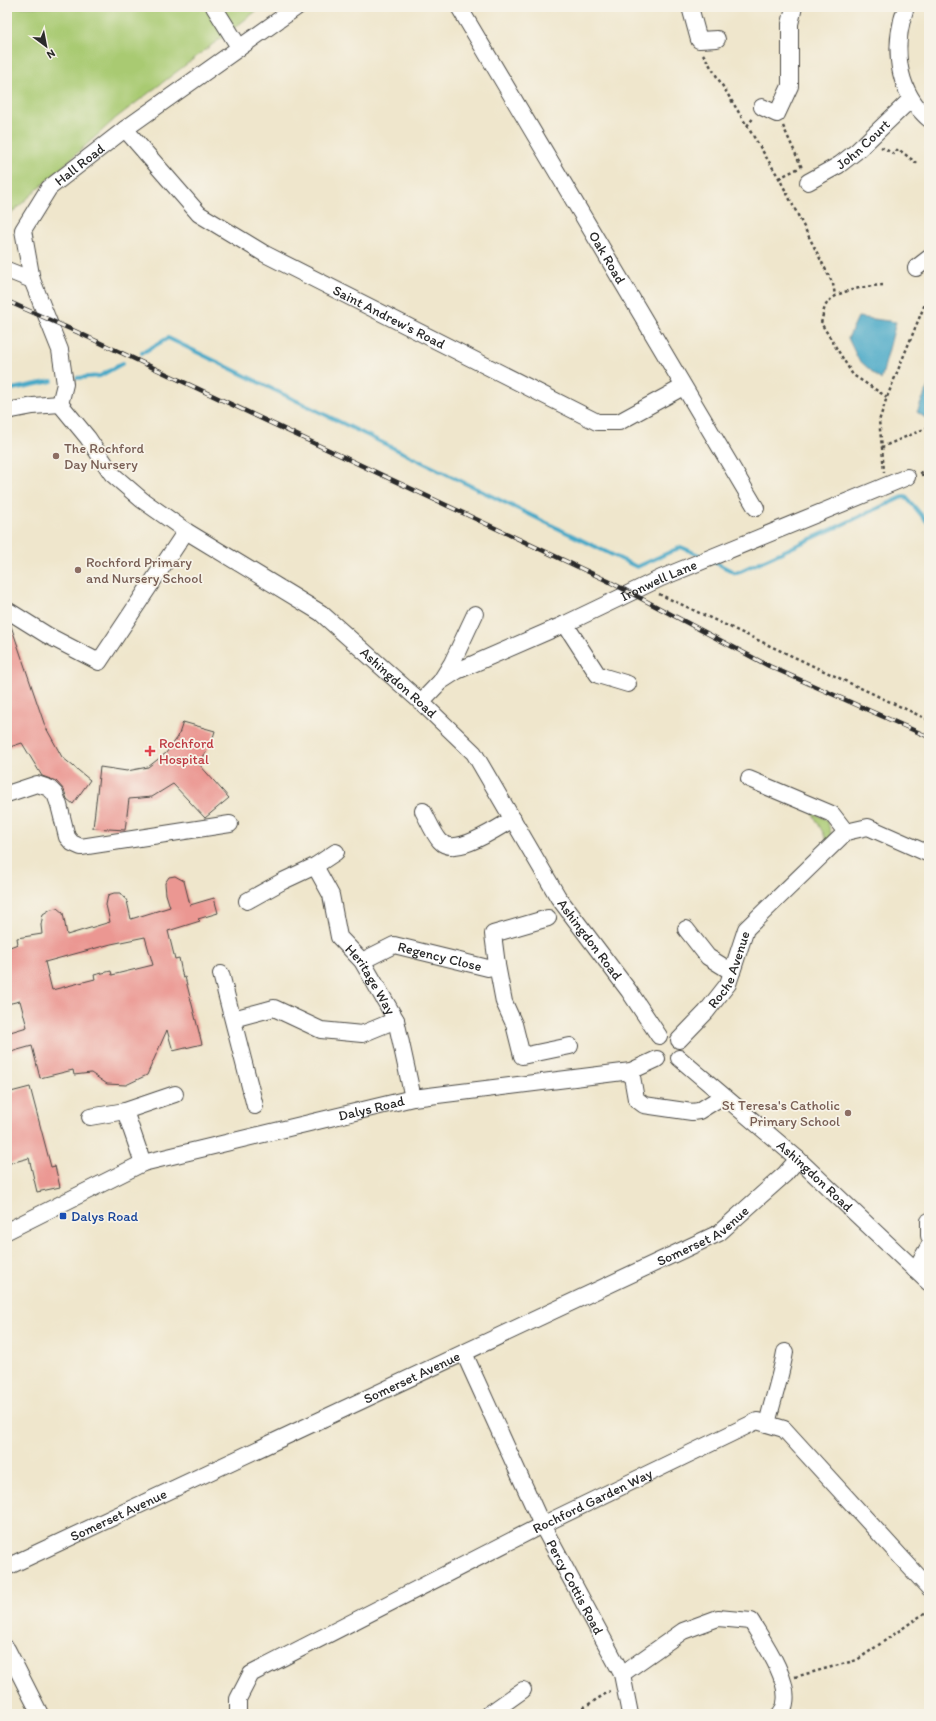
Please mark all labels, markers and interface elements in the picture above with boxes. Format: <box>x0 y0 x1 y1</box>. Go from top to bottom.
north arrow <box>26 26 66 66</box>
text: N <box>44 47 58 62</box>
street label: John Court <box>832 116 893 173</box>
street label: Hall Road <box>51 139 108 189</box>
street label: Oak Road <box>585 228 630 287</box>
street label: Saint Andrew's Road <box>330 281 449 353</box>
place label: The Rochford Day Nursery <box>64 440 145 473</box>
marker: The Rochford Day Nursery <box>51 451 61 461</box>
place label: Rochford Primary and Nursery School <box>86 554 202 587</box>
street label: Ironwell Lane <box>618 556 699 605</box>
marker: Rochford Primary and Nursery School <box>73 565 83 575</box>
street label: Ashingdon Road <box>357 644 441 722</box>
place label: Rochford Hospital <box>159 735 214 768</box>
marker: Rochford Hospital <box>144 745 156 757</box>
street label: Ashingdon Road <box>554 895 626 984</box>
street label: Roche Avenue <box>704 928 753 1012</box>
street label: Regency Close <box>396 938 484 975</box>
street label: Heritage Way <box>342 940 400 1018</box>
street label: Dalys Road <box>337 1092 406 1124</box>
place label: St Teresa's Catholic Primary School <box>722 1097 840 1130</box>
marker: St Teresa's Catholic Primary School <box>843 1108 853 1118</box>
street label: Ashingdon Road <box>774 1136 857 1215</box>
street label: Somerset Avenue <box>654 1202 752 1269</box>
place label: Dalys Road <box>71 1208 139 1225</box>
marker: Dalys Road <box>58 1211 68 1221</box>
street label: Somerset Avenue <box>361 1347 463 1407</box>
street label: Rochford Garden Way <box>530 1464 655 1537</box>
street label: Somerset Avenue <box>67 1485 170 1545</box>
street label: Percy Cottis Road <box>543 1536 608 1638</box>

